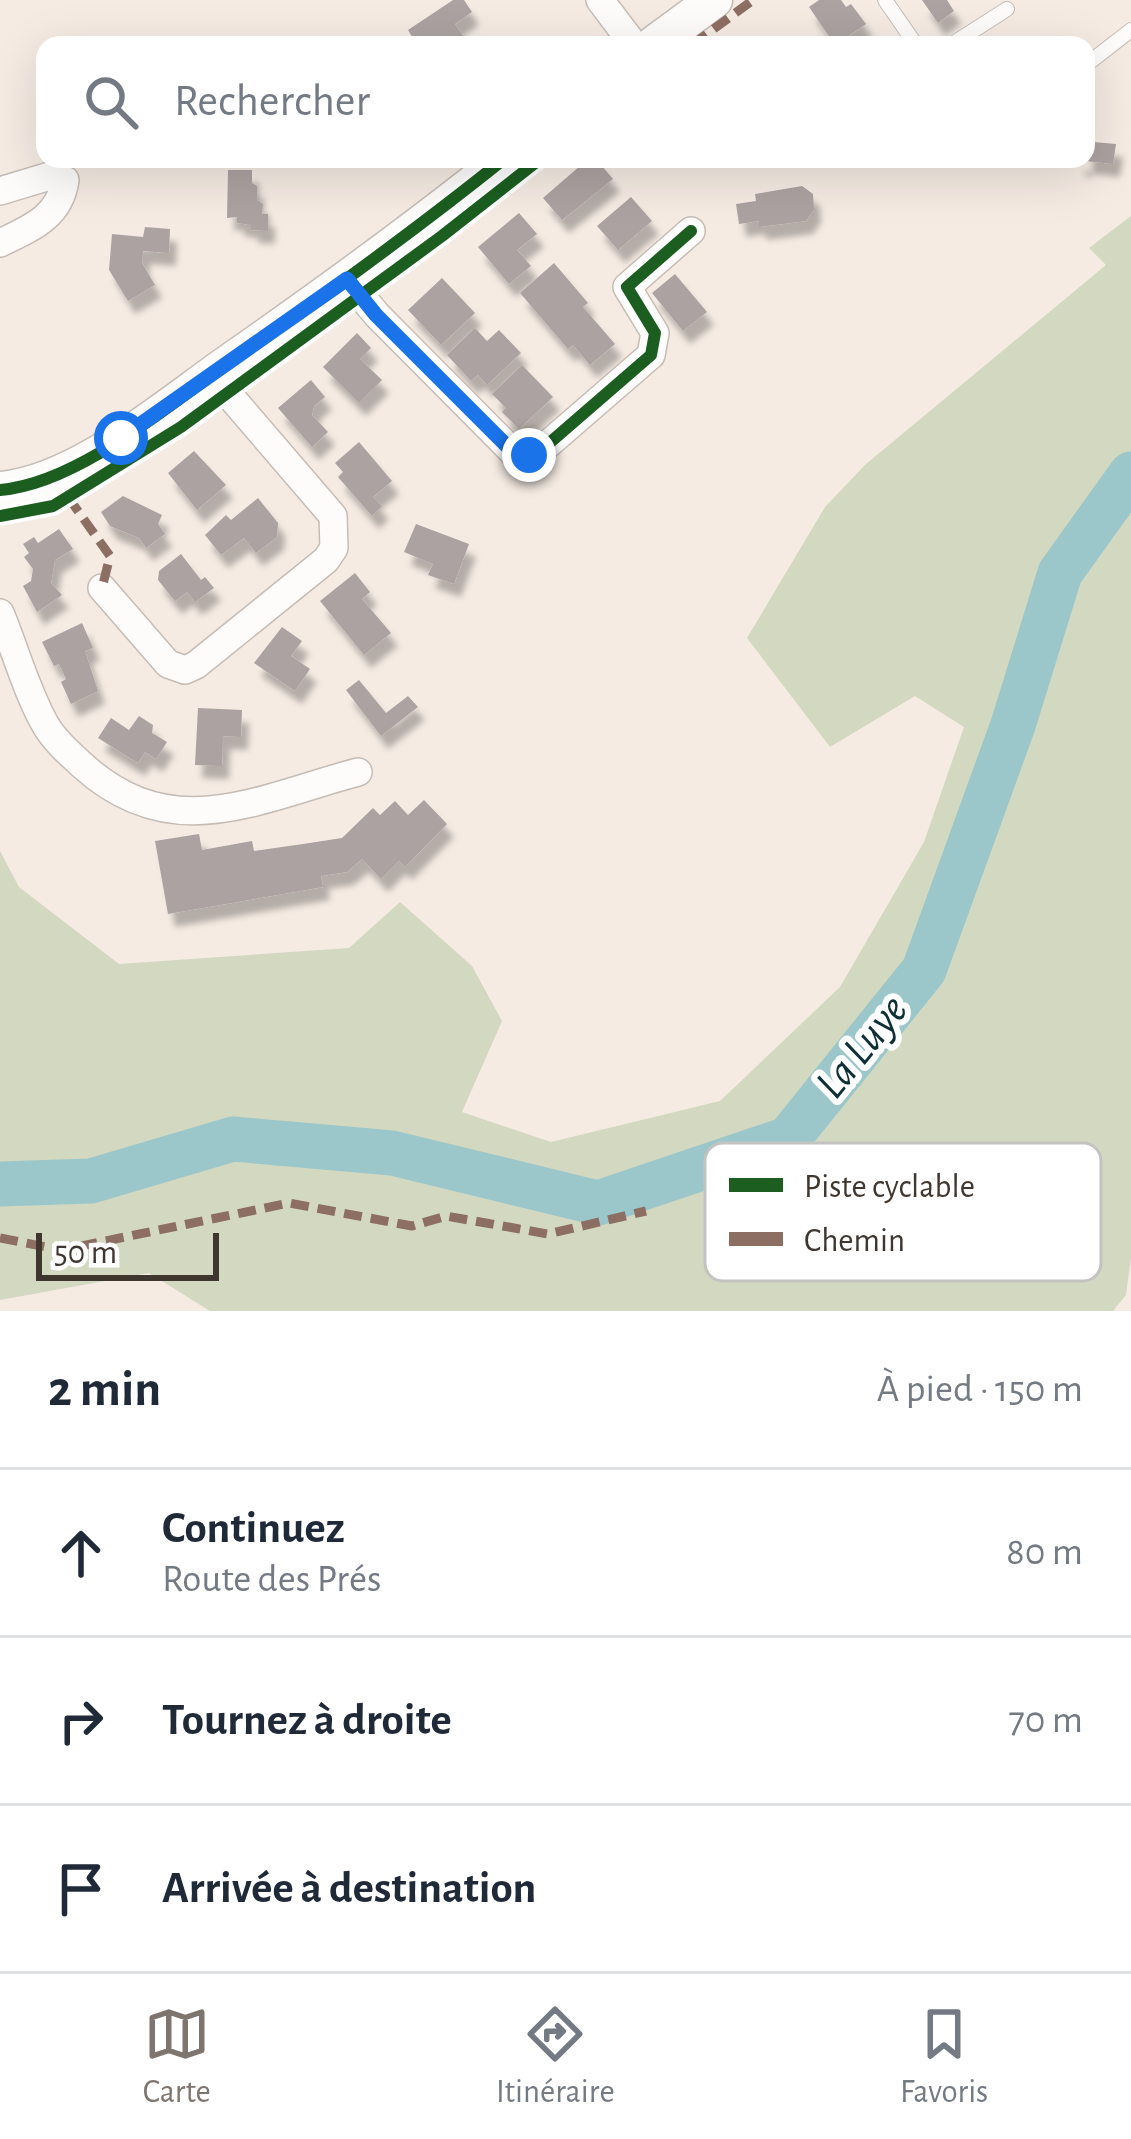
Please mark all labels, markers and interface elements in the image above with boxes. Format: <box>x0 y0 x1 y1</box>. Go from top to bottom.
search box <box>36 36 1095 168</box>
icon: search <box>78 69 144 135</box>
text: Rechercher <box>174 79 370 124</box>
route start <box>94 411 148 465</box>
route end <box>502 428 556 482</box>
water label: La Luye <box>807 987 917 1107</box>
legend <box>705 1143 1101 1281</box>
text: Piste cyclable <box>804 1171 975 1204</box>
text: Chemin <box>804 1225 905 1258</box>
scale bar <box>36 1227 219 1280</box>
text: 50 m <box>54 1237 117 1270</box>
text: 2 min <box>48 1364 161 1415</box>
text: À pied · 150 m <box>877 1370 1083 1409</box>
text: Continuez <box>162 1506 345 1551</box>
icon: ahead <box>48 1520 114 1586</box>
text: 80 m <box>1006 1533 1083 1572</box>
text: Route des Prés <box>162 1560 381 1599</box>
icon: right <box>48 1688 114 1754</box>
text: Tournez à droite <box>162 1698 452 1743</box>
text: 70 m <box>1009 1701 1083 1740</box>
icon: arrive <box>48 1856 114 1922</box>
text: Arrivée à destination <box>162 1866 536 1911</box>
tab: Carte <box>143 2001 211 2113</box>
tab: Itinéraire <box>496 2001 615 2113</box>
tab: Favoris <box>900 2001 988 2113</box>

